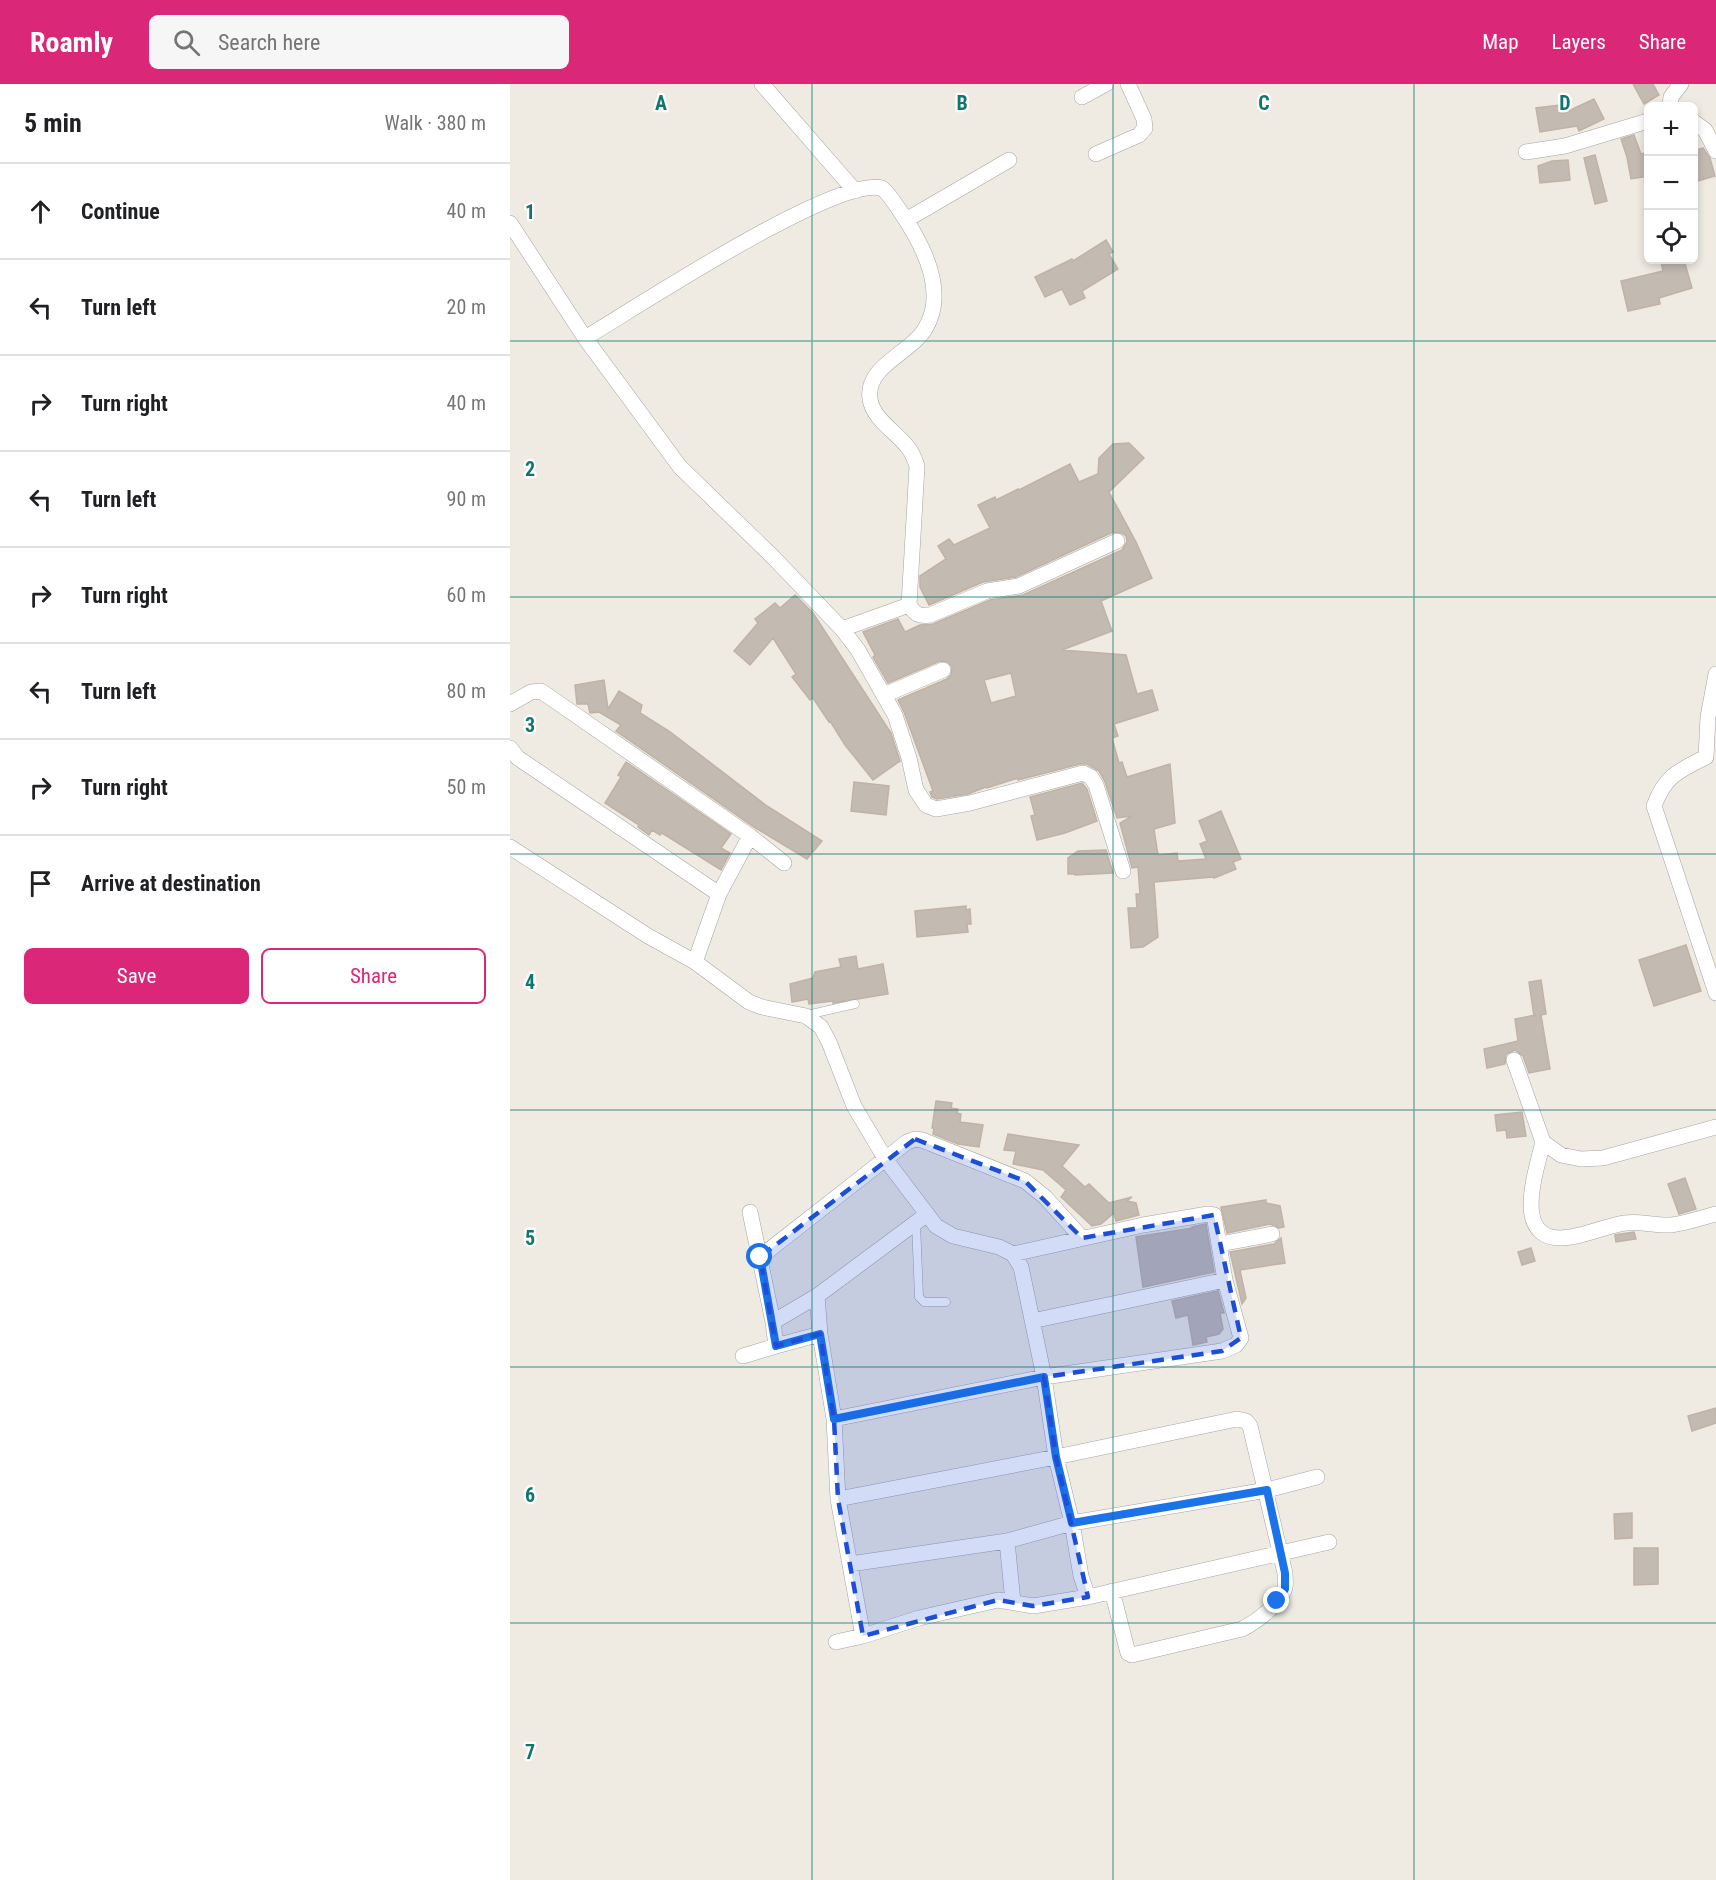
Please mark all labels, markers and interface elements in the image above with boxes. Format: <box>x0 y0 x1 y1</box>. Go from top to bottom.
search box <box>149 15 569 69</box>
text: Roamly <box>30 26 113 59</box>
icon: search <box>170 26 203 59</box>
text: Search here <box>218 30 320 55</box>
text: Map <box>1482 30 1519 54</box>
text: Layers <box>1552 30 1606 54</box>
text: Share <box>1639 30 1686 54</box>
text: A <box>655 91 667 115</box>
text: B <box>956 91 968 115</box>
text: C <box>1258 91 1270 115</box>
text: D <box>1559 91 1571 115</box>
map controls <box>1644 102 1698 264</box>
button: + <box>1644 102 1698 156</box>
text: 5 min <box>24 108 82 138</box>
text: Walk · 380 m <box>385 111 486 135</box>
button: − <box>1644 156 1698 210</box>
icon: ahead <box>24 195 57 228</box>
text: Continue <box>81 199 160 224</box>
text: 40 m <box>447 199 486 223</box>
text: 1 <box>525 200 535 224</box>
button: locate <box>1644 210 1698 264</box>
icon: left <box>24 291 57 324</box>
text: Turn left <box>81 295 156 320</box>
text: 20 m <box>447 295 486 319</box>
icon: right <box>24 387 57 420</box>
text: Turn right <box>81 391 168 416</box>
text: 40 m <box>447 391 486 415</box>
text: 2 <box>525 457 535 481</box>
icon: left <box>24 483 57 516</box>
text: Turn left <box>81 487 156 512</box>
text: 90 m <box>447 487 486 511</box>
icon: right <box>24 579 57 612</box>
text: Turn right <box>81 583 168 608</box>
text: 60 m <box>447 583 486 607</box>
icon: left <box>24 675 57 708</box>
text: Turn left <box>81 679 156 704</box>
text: 80 m <box>447 679 486 703</box>
text: 3 <box>525 713 535 737</box>
icon: right <box>24 771 57 804</box>
text: Turn right <box>81 775 168 800</box>
text: 50 m <box>447 775 486 799</box>
icon: arrive <box>24 867 57 900</box>
text: Arrive at destination <box>81 871 261 896</box>
button: Save <box>24 948 249 1004</box>
button: Share <box>261 948 486 1004</box>
text: 4 <box>525 970 535 994</box>
text: 5 <box>525 1226 535 1250</box>
route start <box>746 1243 772 1269</box>
text: 6 <box>525 1483 535 1507</box>
route end <box>1263 1587 1289 1613</box>
text: 7 <box>525 1740 535 1764</box>

